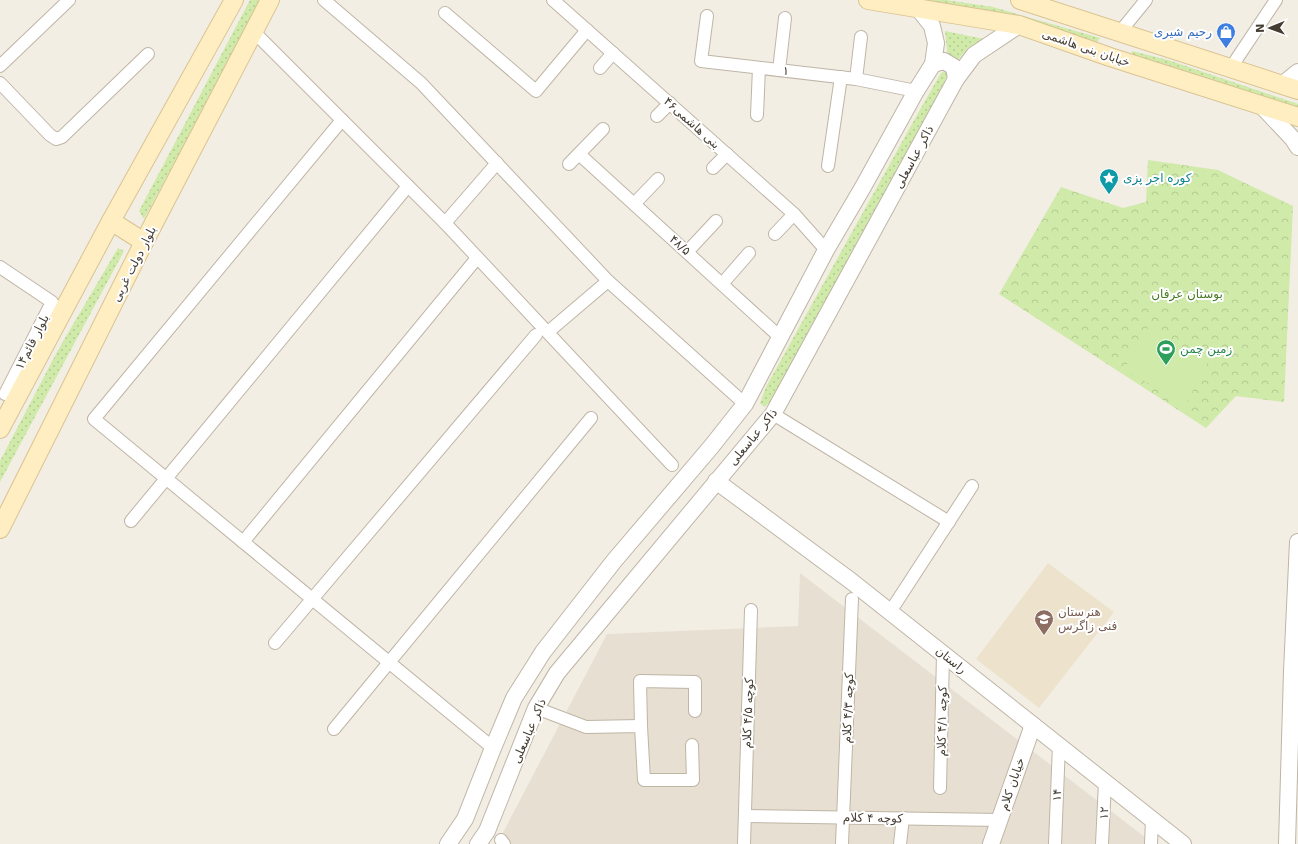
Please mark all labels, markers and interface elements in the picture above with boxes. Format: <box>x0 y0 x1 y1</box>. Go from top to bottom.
north arrow <box>1250 8 1290 48</box>
shop icon: رحیم شیری <box>1215 21 1237 49</box>
text: N <box>1254 23 1267 33</box>
place label: رحیم شیری <box>1154 25 1212 40</box>
street label: خیابان بنی هاشمی <box>1040 26 1132 70</box>
street label: ۱ <box>782 64 790 78</box>
street label: بنی هاشمی۴۶ <box>661 94 723 152</box>
street label: ذاکر عباسعلی <box>892 123 937 191</box>
place icon: کوره اجر پزی <box>1098 167 1120 195</box>
place label: کوره اجر پزی <box>1123 171 1192 186</box>
street label: بلوار دولت غربی <box>109 224 160 305</box>
street label: ۴۸/۵ <box>667 232 693 258</box>
park label: بوستان عرفان <box>1151 287 1223 302</box>
street label: بلوار قائم۱۴ <box>12 312 53 372</box>
sports icon: زمین چمن <box>1155 338 1177 366</box>
place label: زمین چمن <box>1180 342 1232 357</box>
street label: ذاکر عباسعلی <box>726 406 781 469</box>
place label: هنرستان فنی زاگرس <box>1058 605 1117 634</box>
school or university icon: هنرستان فنی زاگرس <box>1033 608 1055 636</box>
street label: راستان <box>932 644 969 677</box>
street label: کوچه ۴/۳ کلام <box>840 672 857 744</box>
street label: کوچه ۴/۵ کلام <box>740 677 757 749</box>
street label: کوچه ۴/۱ کلام <box>934 685 951 756</box>
street label: ذاکر عباسعلی <box>509 696 550 766</box>
street label: خیابان کلام <box>996 756 1028 812</box>
street label: ۱۴ <box>1050 788 1064 802</box>
street label: ۱۲ <box>1097 806 1111 820</box>
street label: کوچه ۴ کلام <box>843 810 903 827</box>

